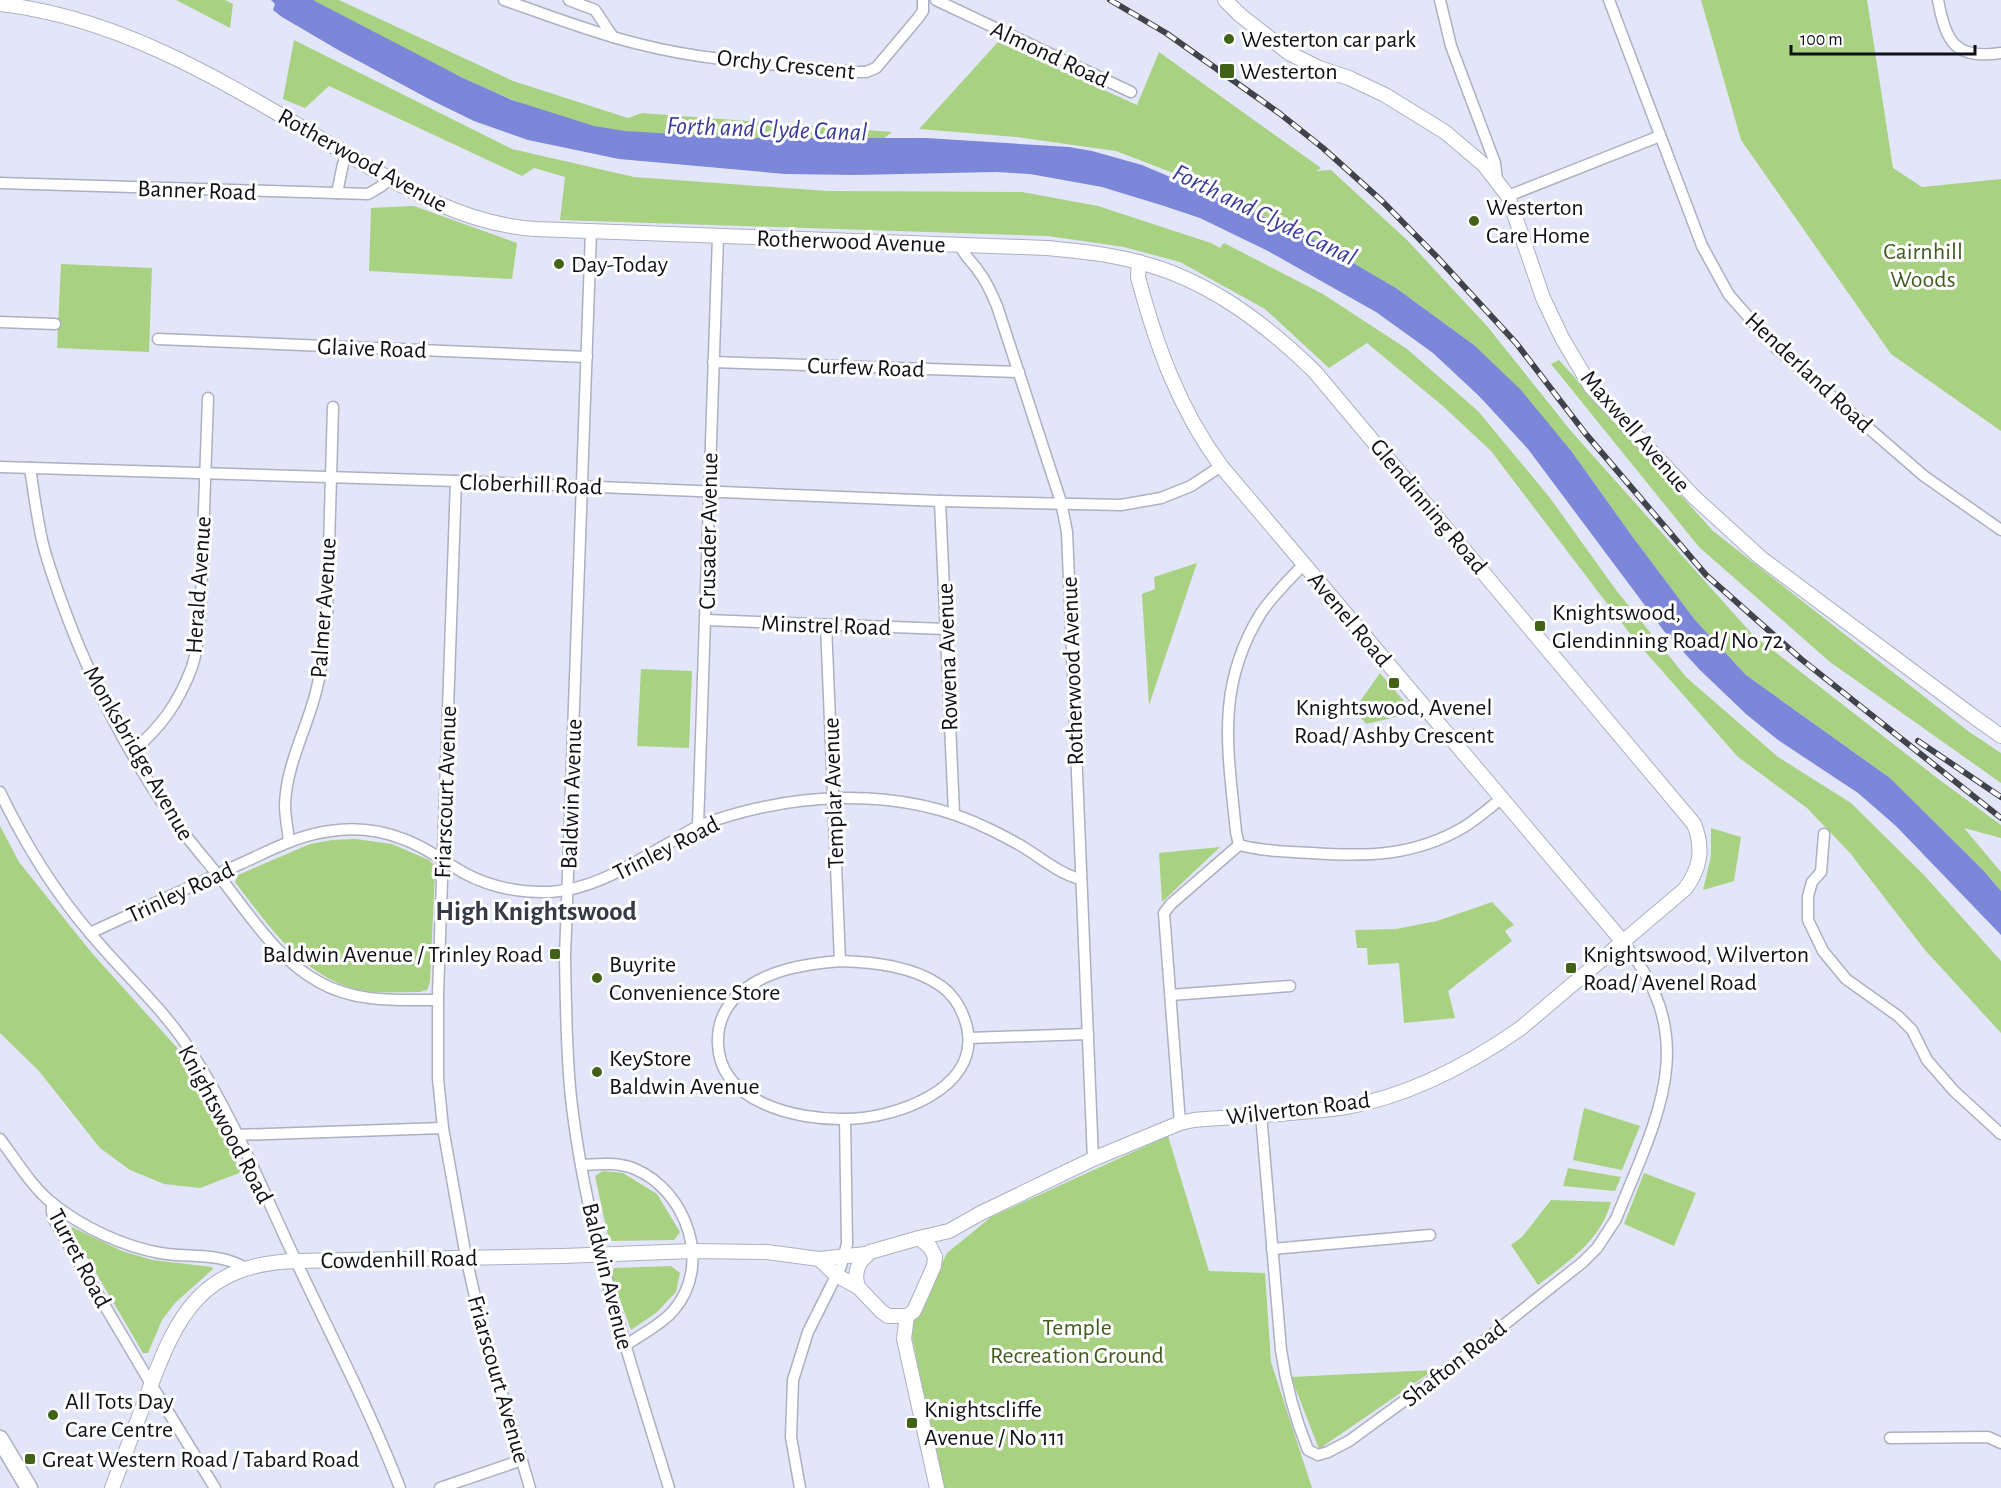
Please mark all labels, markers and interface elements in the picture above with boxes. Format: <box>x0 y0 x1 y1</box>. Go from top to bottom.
street label: Almond Road <box>987 17 1112 93</box>
scale bar <box>1791 18 1976 56</box>
place label: Westerton car park <box>1241 28 1416 52</box>
text: 100 m <box>1800 31 1843 49</box>
marker: Westerton car park <box>1222 32 1236 46</box>
street label: Orchy Crescent <box>716 46 856 84</box>
place label: Westerton <box>1240 60 1338 84</box>
marker: Westerton <box>1218 62 1236 80</box>
street label: Rotherwood Avenue <box>274 105 451 217</box>
water label: Forth and Clyde Canal <box>666 112 868 146</box>
water label: Forth and Clyde Canal <box>1168 159 1361 271</box>
street label: Banner Road <box>137 177 257 205</box>
place label: Westerton Care Home <box>1486 196 1590 248</box>
marker: Westerton Care Home <box>1467 214 1481 228</box>
street label: Rotherwood Avenue <box>756 227 946 257</box>
park label: Cairnhill Woods <box>1883 240 1963 292</box>
place label: Day-Today <box>571 253 668 277</box>
marker: Day-Today <box>552 257 566 271</box>
street label: Henderland Road <box>1740 308 1876 437</box>
street label: Glaive Road <box>317 335 427 363</box>
street label: Curfew Road <box>807 354 925 382</box>
street label: Maxwell Avenue <box>1576 366 1694 497</box>
street label: Glendinning Road <box>1365 435 1491 579</box>
street label: Crusader Avenue <box>696 452 722 610</box>
street label: Cloberhill Road <box>459 471 603 499</box>
street label: Herald Avenue <box>182 515 216 655</box>
street label: Palmer Avenue <box>307 537 341 679</box>
street label: Avenel Road <box>1303 568 1396 672</box>
street label: Rotherwood Avenue <box>1058 576 1088 766</box>
street label: Rowena Avenue <box>933 582 963 731</box>
place label: Knightswood, Glendinning Road/ No 72 <box>1552 601 1783 653</box>
street label: Minstrel Road <box>761 612 891 640</box>
marker: Knightswood, Glendinning Road/ No 72 <box>1533 619 1547 633</box>
street label: Monksbridge Avenue <box>78 662 198 845</box>
marker: Knightswood, Avenel Road/ Ashby Crescent <box>1387 676 1401 690</box>
place label: Knightswood, Avenel Road/ Ashby Crescent <box>1294 696 1494 748</box>
street label: Friarscourt Avenue <box>431 705 461 879</box>
street label: Templar Avenue <box>819 717 849 869</box>
street label: Baldwin Avenue <box>557 718 587 870</box>
street label: Trinley Road <box>610 812 723 886</box>
street label: Trinley Road <box>123 858 238 928</box>
district label: High Knightswood <box>435 898 637 925</box>
place label: Baldwin Avenue / Trinley Road <box>262 943 543 967</box>
place label: Knightswood, Wilverton Road/ Avenel Road <box>1583 943 1809 995</box>
marker: Baldwin Avenue / Trinley Road <box>548 947 562 961</box>
place label: Buyrite Convenience Store <box>609 953 780 1005</box>
marker: Knightswood, Wilverton Road/ Avenel Road <box>1564 961 1578 975</box>
marker: Buyrite Convenience Store <box>590 971 604 985</box>
street label: Knightswood Road <box>173 1041 277 1208</box>
place label: KeyStore Baldwin Avenue <box>609 1047 760 1099</box>
marker: KeyStore Baldwin Avenue <box>590 1065 604 1079</box>
street label: Wilverton Road <box>1225 1088 1371 1130</box>
street label: Baldwin Avenue <box>577 1200 637 1352</box>
street label: Turret Road <box>43 1205 115 1312</box>
street label: Cowdenhill Road <box>320 1247 478 1273</box>
street label: Friarscourt Avenue <box>463 1293 533 1466</box>
park label: Temple Recreation Ground <box>990 1316 1164 1368</box>
street label: Shafton Road <box>1398 1316 1511 1412</box>
place label: All Tots Day Care Centre <box>65 1390 174 1442</box>
place label: Knightscliffe Avenue / No 111 <box>924 1398 1065 1450</box>
marker: All Tots Day Care Centre <box>46 1408 60 1422</box>
marker: Knightscliffe Avenue / No 111 <box>905 1416 919 1430</box>
place label: Great Western Road / Tabard Road <box>42 1448 359 1472</box>
marker: Great Western Road / Tabard Road <box>23 1452 37 1466</box>

